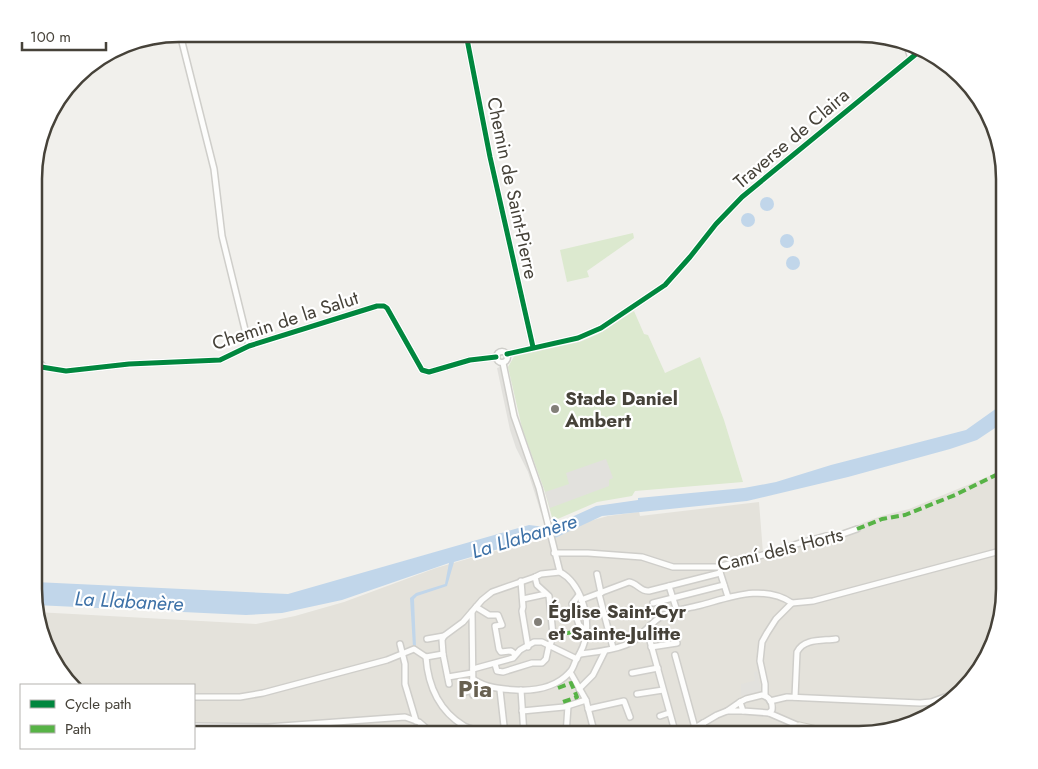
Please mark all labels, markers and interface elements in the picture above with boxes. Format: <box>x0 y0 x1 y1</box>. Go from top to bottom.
scale bar <box>22 20 106 52</box>
text: 100 m <box>30 26 71 48</box>
street label: Traverse de Claira <box>728 82 855 195</box>
street label: Chemin de Saint-Pierre <box>480 95 545 282</box>
street label: Chemin de la Salut <box>209 284 362 357</box>
place label: Stade Daniel Ambert <box>564 385 678 434</box>
marker: Stade Daniel Ambert <box>549 403 561 415</box>
water label: La Llabanère <box>468 507 580 566</box>
street label: Camí dels Horts <box>714 521 846 578</box>
water label: La Llabanère <box>74 584 184 619</box>
place label: Église Saint-Cyr et Sainte-Julitte <box>548 598 686 647</box>
marker: Église Saint-Cyr et Sainte-Julitte <box>532 616 544 628</box>
district label: Pia <box>458 671 492 706</box>
legend <box>20 684 195 749</box>
text: Cycle path <box>65 693 132 715</box>
text: Path <box>65 718 91 740</box>

